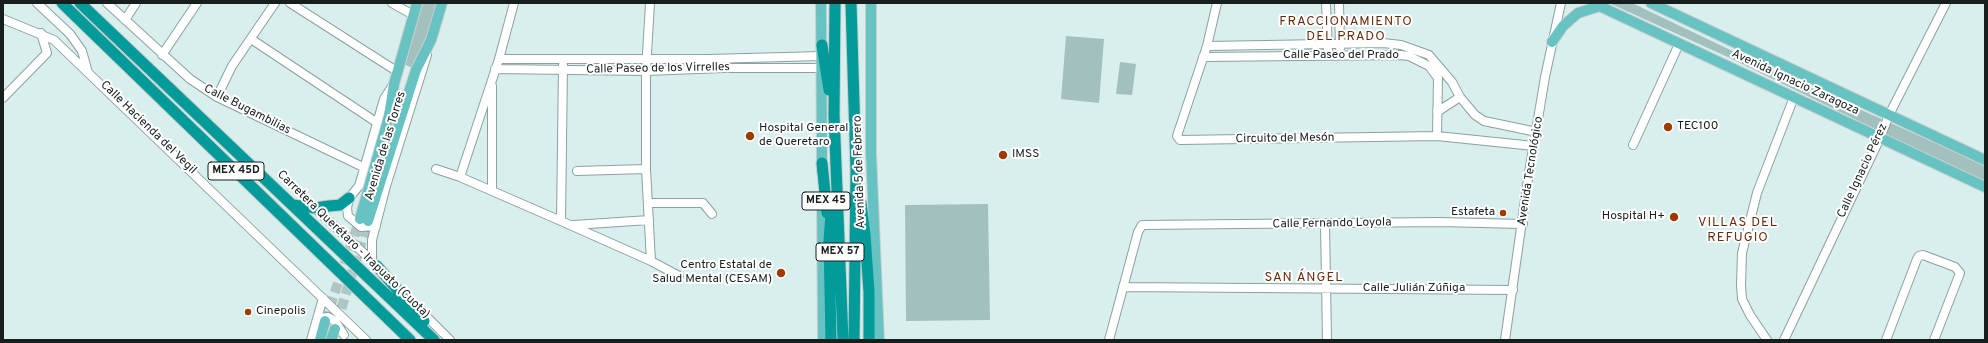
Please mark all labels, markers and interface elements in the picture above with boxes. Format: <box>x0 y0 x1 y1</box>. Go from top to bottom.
district label: FRACCIONAMIENTO DEL PRADO <box>1279 14 1413 45</box>
street label: Avenida Ignacio Zaragoza <box>1729 47 1861 119</box>
street label: Calle Paseo del Prado <box>1283 49 1399 63</box>
street label: Calle Paseo de los Virrelles <box>586 61 730 77</box>
street label: Calle Hacienda del Vegil <box>97 78 199 178</box>
street label: Calle Bugambilias <box>201 82 293 138</box>
street label: Avenida de las Torres <box>363 90 409 202</box>
street label: Avenida 5 de Febrero <box>851 115 869 229</box>
street label: Avenida Tecnológico <box>1515 115 1547 227</box>
place label: TEC100 <box>1677 120 1718 134</box>
marker: TEC100 <box>1662 121 1674 133</box>
street label: Calle Ignacio Pérez <box>1835 121 1891 221</box>
place label: Hospital General de Queretaro <box>759 122 848 150</box>
marker: Hospital General de Queretaro <box>744 130 756 142</box>
street label: Circuito del Mesón <box>1235 131 1335 147</box>
place label: IMSS <box>1012 148 1039 162</box>
marker: IMSS <box>997 149 1009 161</box>
road number: MEX 45D <box>208 162 264 180</box>
street label: Carretera Querétaro - Irapuato (Cuota) <box>274 168 432 322</box>
road number: MEX 45 <box>802 192 850 210</box>
place label: Estafeta <box>1451 206 1495 220</box>
marker: Estafeta <box>1498 208 1508 218</box>
place label: Hospital H+ <box>1602 210 1665 224</box>
marker: Hospital H+ <box>1668 211 1680 223</box>
district label: VILLAS DEL REFUGIO <box>1698 215 1778 246</box>
street label: Calle Fernando Loyola <box>1272 216 1392 232</box>
road number: MEX 57 <box>816 243 864 261</box>
place label: Centro Estatal de Salud Mental (CESAM) <box>652 259 772 287</box>
marker: Centro Estatal de Salud Mental (CESAM) <box>775 267 787 279</box>
district label: SAN ÁNGEL <box>1265 270 1343 286</box>
street label: Calle Julián Zúñiga <box>1363 282 1465 296</box>
place label: Cinepolis <box>256 305 306 319</box>
marker: Cinepolis <box>243 307 253 317</box>

